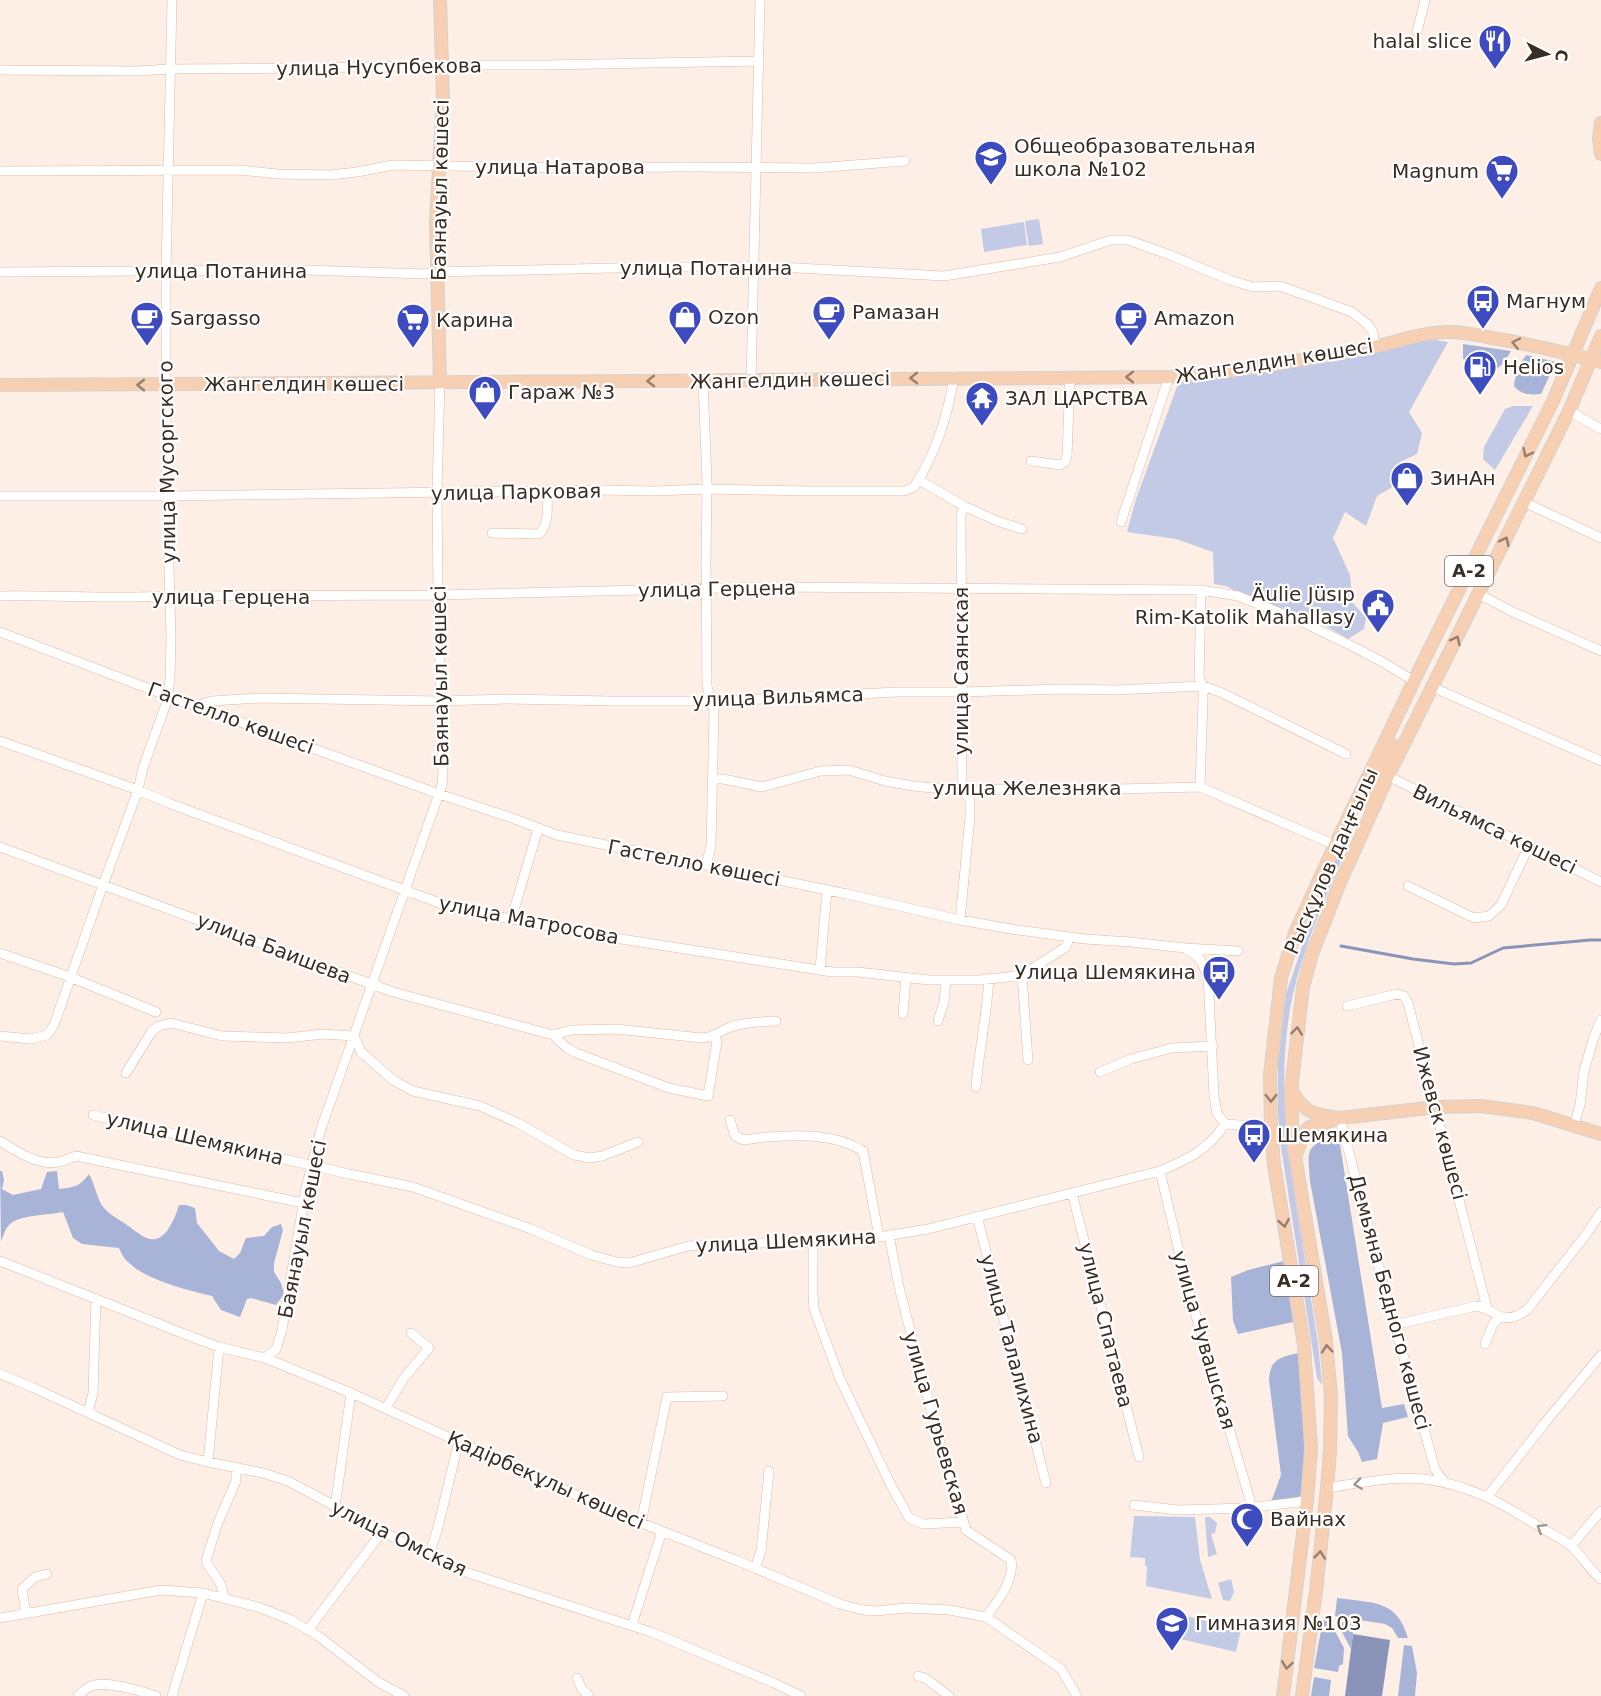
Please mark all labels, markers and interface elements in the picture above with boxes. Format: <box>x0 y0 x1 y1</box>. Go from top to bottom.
restaurant icon: halal slice <box>1477 23 1513 70</box>
north arrow <box>1517 24 1577 84</box>
place label: halal slice <box>1373 29 1472 53</box>
text: С <box>1551 49 1571 62</box>
street label: улица Нусупбекова <box>276 53 482 81</box>
street label: Баянауыл көшесі <box>426 99 454 281</box>
place label: Общеобразовательная школа №102 <box>1014 134 1256 181</box>
school or university icon: Общеобразовательная школа №102 <box>973 139 1009 186</box>
supermarket icon: Magnum <box>1484 153 1520 200</box>
street label: улица Натарова <box>475 155 645 179</box>
place label: Magnum <box>1392 159 1479 183</box>
street label: улица Потанина <box>620 256 792 280</box>
street label: улица Потанина <box>135 259 307 283</box>
bus stop icon: Магнум <box>1465 283 1501 330</box>
place label: Магнум <box>1506 289 1586 313</box>
cafe icon: Рамазан <box>811 294 847 341</box>
shop icon: Ozon <box>667 299 703 346</box>
cafe icon: Sargasso <box>129 300 165 347</box>
place label: Рамазан <box>852 300 940 324</box>
cafe icon: Amazon <box>1113 300 1149 347</box>
supermarket icon: Карина <box>395 302 431 349</box>
place label: Ozon <box>708 305 759 329</box>
place label: Sargasso <box>170 306 261 330</box>
place label: Amazon <box>1154 306 1235 330</box>
place label: Карина <box>436 308 513 332</box>
street label: Жангелдин көшесі <box>1173 333 1375 389</box>
one-way arrow <box>1511 337 1521 350</box>
fuel station icon: Helios <box>1462 349 1498 396</box>
place label: Helios <box>1503 355 1564 379</box>
street label: улица Мусоргского <box>153 360 181 564</box>
street label: Жангелдин көшесі <box>690 366 890 394</box>
one-way arrow <box>1126 371 1135 383</box>
street label: Жангелдин көшесі <box>204 372 404 396</box>
one-way arrow <box>910 372 919 384</box>
shop icon: Гараж №3 <box>467 374 503 421</box>
one-way arrow <box>646 375 655 387</box>
one-way arrow <box>136 379 145 391</box>
place label: Гараж №3 <box>508 380 615 404</box>
temple icon: ЗАЛ ЦАРСТВА <box>964 380 1000 427</box>
place label: ЗАЛ ЦАРСТВА <box>1005 386 1148 410</box>
one-way arrow <box>1523 447 1534 458</box>
shop icon: ЗинАн <box>1389 460 1425 507</box>
place label: ЗинАн <box>1430 466 1496 490</box>
street label: улица Парковая <box>431 479 601 505</box>
one-way arrow <box>1497 537 1509 548</box>
road number: A-2 <box>1445 556 1493 586</box>
street label: улица Герцена <box>638 576 796 602</box>
place label: Äulie Jüsıp Rim-Katolik Mahallasy <box>1135 582 1355 629</box>
street label: улица Герцена <box>152 585 310 609</box>
street label: Баянауыл көшесі <box>426 585 454 767</box>
street label: улица Саянская <box>949 587 973 755</box>
public building icon: Äulie Jüsıp Rim-Katolik Mahallasy <box>1360 587 1396 634</box>
one-way arrow <box>1448 636 1460 647</box>
street label: Гастелло көшесі <box>145 677 317 759</box>
street label: улица Вильямса <box>692 682 864 712</box>
street label: Рысқұлов даңғылы <box>1279 764 1383 958</box>
street label: улица Железняка <box>933 776 1121 800</box>
street label: Вильямса көшесі <box>1409 779 1581 879</box>
street label: Гастелло көшесі <box>606 835 782 891</box>
street label: улица Матросова <box>437 891 621 949</box>
street label: улица Баишева <box>193 908 355 988</box>
bus stop icon: Улица Шемякина <box>1201 954 1237 1001</box>
place label: Улица Шемякина <box>1015 960 1196 984</box>
one-way arrow <box>1290 1027 1303 1036</box>
street label: Ижевск көшесі <box>1408 1044 1472 1202</box>
one-way arrow <box>1264 1094 1277 1103</box>
street label: улица Шемякина <box>104 1106 286 1170</box>
bus stop icon: Шемякина <box>1236 1117 1272 1164</box>
place label: Шемякина <box>1277 1123 1388 1147</box>
street label: Баянауыл көшесі <box>273 1138 331 1320</box>
street label: Демьяна Бедного көшесі <box>1344 1171 1436 1433</box>
one-way arrow <box>1277 1218 1290 1228</box>
street label: улица Шемякина <box>695 1224 877 1258</box>
street label: улица Спатаева <box>1074 1240 1138 1410</box>
street label: улица Чувашская <box>1167 1248 1241 1432</box>
street label: улица Талалихина <box>975 1252 1049 1446</box>
road number: A-2 <box>1270 1266 1318 1296</box>
street label: улица Гурьевская <box>898 1328 974 1518</box>
one-way arrow <box>1321 1344 1334 1353</box>
street label: Қадірбекұлы көшесі <box>444 1426 648 1534</box>
one-way arrow <box>1353 1477 1362 1489</box>
street label: улица Омская <box>327 1495 471 1581</box>
mosque icon: Вайнах <box>1229 1501 1265 1548</box>
place label: Вайнах <box>1270 1507 1346 1531</box>
one-way arrow <box>1537 1523 1547 1535</box>
one-way arrow <box>1313 1550 1326 1559</box>
school or university icon: Гимназия №103 <box>1154 1605 1190 1652</box>
place label: Гимназия №103 <box>1195 1611 1362 1635</box>
one-way arrow <box>1282 1660 1294 1669</box>

